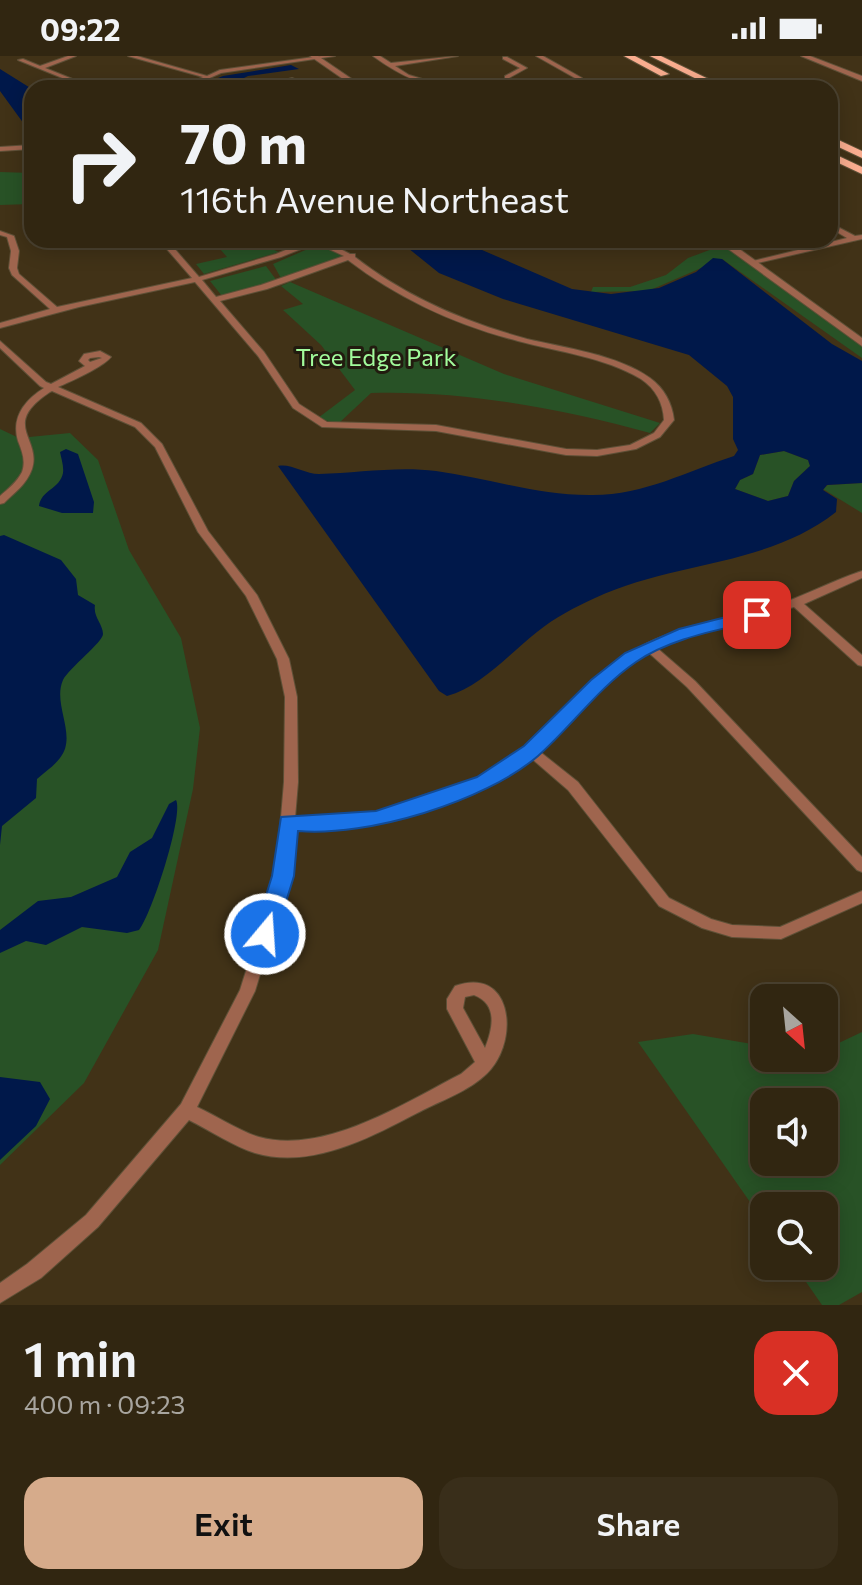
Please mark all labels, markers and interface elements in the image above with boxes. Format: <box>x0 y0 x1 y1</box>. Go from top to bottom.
text: 09:22 <box>40 10 121 47</box>
text: 70 m <box>180 107 307 176</box>
icon: right <box>48 112 152 216</box>
text: 116th Avenue Northeast <box>180 176 569 220</box>
park label: Tree Edge Park <box>296 342 456 371</box>
pin <box>723 581 791 649</box>
icon: arrive <box>735 593 779 637</box>
position arrow <box>223 892 307 976</box>
north arrow <box>750 984 838 1072</box>
map controls <box>750 984 838 1280</box>
button: sound <box>750 1088 838 1176</box>
button: search <box>750 1192 838 1280</box>
text: 1 min <box>24 1328 137 1387</box>
button: close <box>754 1331 838 1415</box>
text: 400 m · 09:23 <box>24 1388 185 1419</box>
button: Exit <box>24 1477 423 1569</box>
button: Share <box>439 1477 838 1569</box>

